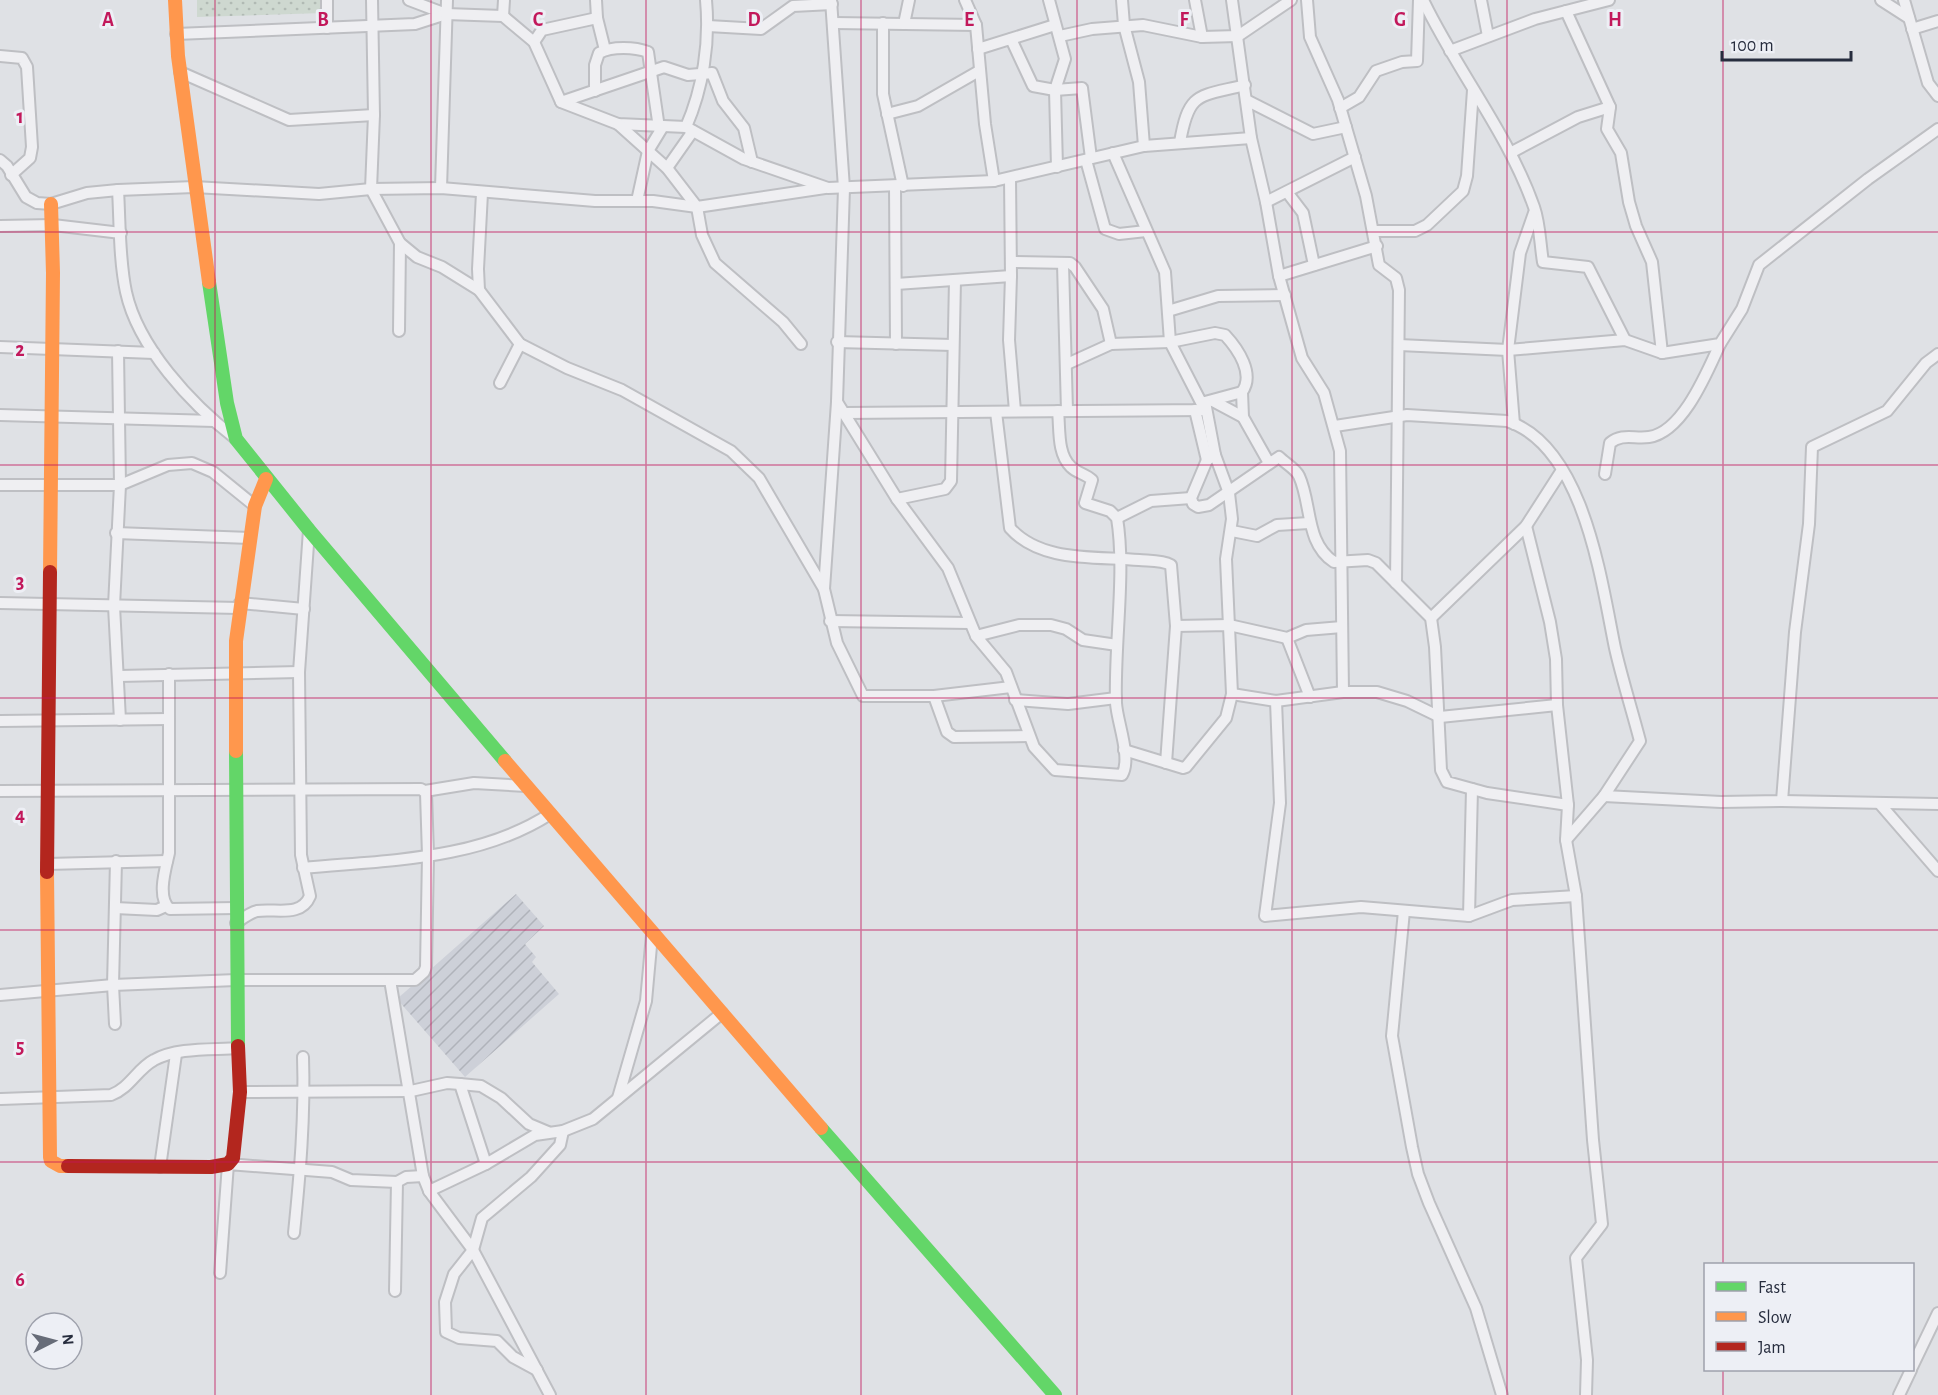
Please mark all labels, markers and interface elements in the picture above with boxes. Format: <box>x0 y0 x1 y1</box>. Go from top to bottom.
text: A <box>102 10 114 30</box>
text: B <box>317 10 329 30</box>
text: C <box>533 10 544 30</box>
text: D <box>747 10 761 30</box>
text: E <box>964 10 974 30</box>
text: F <box>1179 10 1189 30</box>
text: G <box>1394 10 1406 30</box>
text: H <box>1608 10 1622 30</box>
scale bar <box>1722 24 1851 62</box>
text: 100 m <box>1731 37 1774 55</box>
text: 1 <box>16 107 24 127</box>
text: 2 <box>15 340 25 360</box>
text: 3 <box>16 572 24 592</box>
text: 4 <box>15 805 25 825</box>
text: 5 <box>16 1037 24 1057</box>
legend <box>1704 1263 1914 1371</box>
text: 6 <box>15 1270 25 1290</box>
text: Fast <box>1758 1279 1786 1297</box>
text: Slow <box>1758 1309 1791 1327</box>
north arrow <box>24 1311 84 1371</box>
text: N <box>59 1333 76 1346</box>
text: Jam <box>1758 1339 1786 1357</box>

